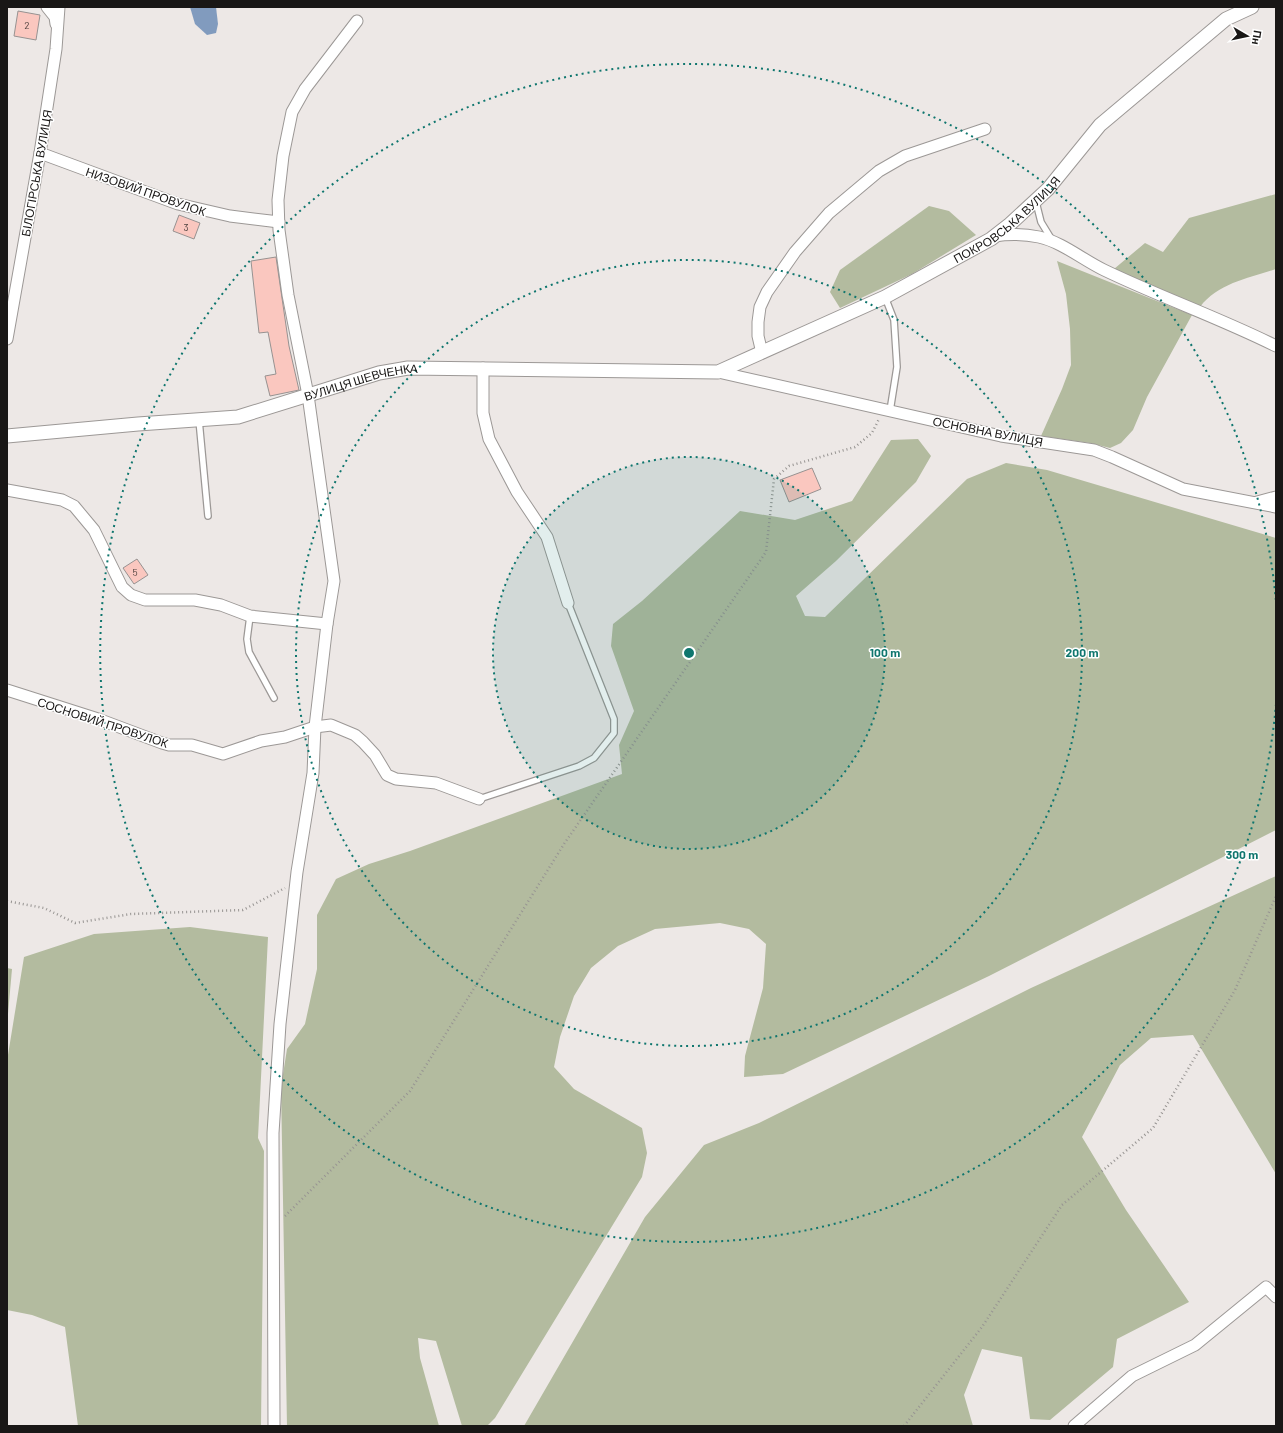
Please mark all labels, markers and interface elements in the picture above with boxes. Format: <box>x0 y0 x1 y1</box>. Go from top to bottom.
north arrow <box>1227 16 1267 56</box>
house number: 2 <box>24 19 30 31</box>
text: Пн <box>1250 29 1265 46</box>
street label: БІЛОГІРСЬКА ВУЛИЦЯ <box>18 108 55 238</box>
street label: НИЗОВИЙ ПРОВУЛОК <box>84 164 208 218</box>
street label: ПОКРОВСЬКА ВУЛИЦЯ <box>951 173 1063 265</box>
house number: 3 <box>183 221 189 233</box>
street label: ВУЛИЦЯ ШЕВЧЕНКА <box>302 361 418 403</box>
street label: ОСНОВНА ВУЛИЦЯ <box>932 413 1044 450</box>
house number: 5 <box>132 566 138 578</box>
text: 100 m <box>870 645 900 659</box>
text: 200 m <box>1066 645 1098 659</box>
centre of rings <box>682 646 696 660</box>
street label: СОСНОВИЙ ПРОВУЛОК <box>36 694 170 750</box>
text: 300 m <box>1226 847 1258 861</box>

